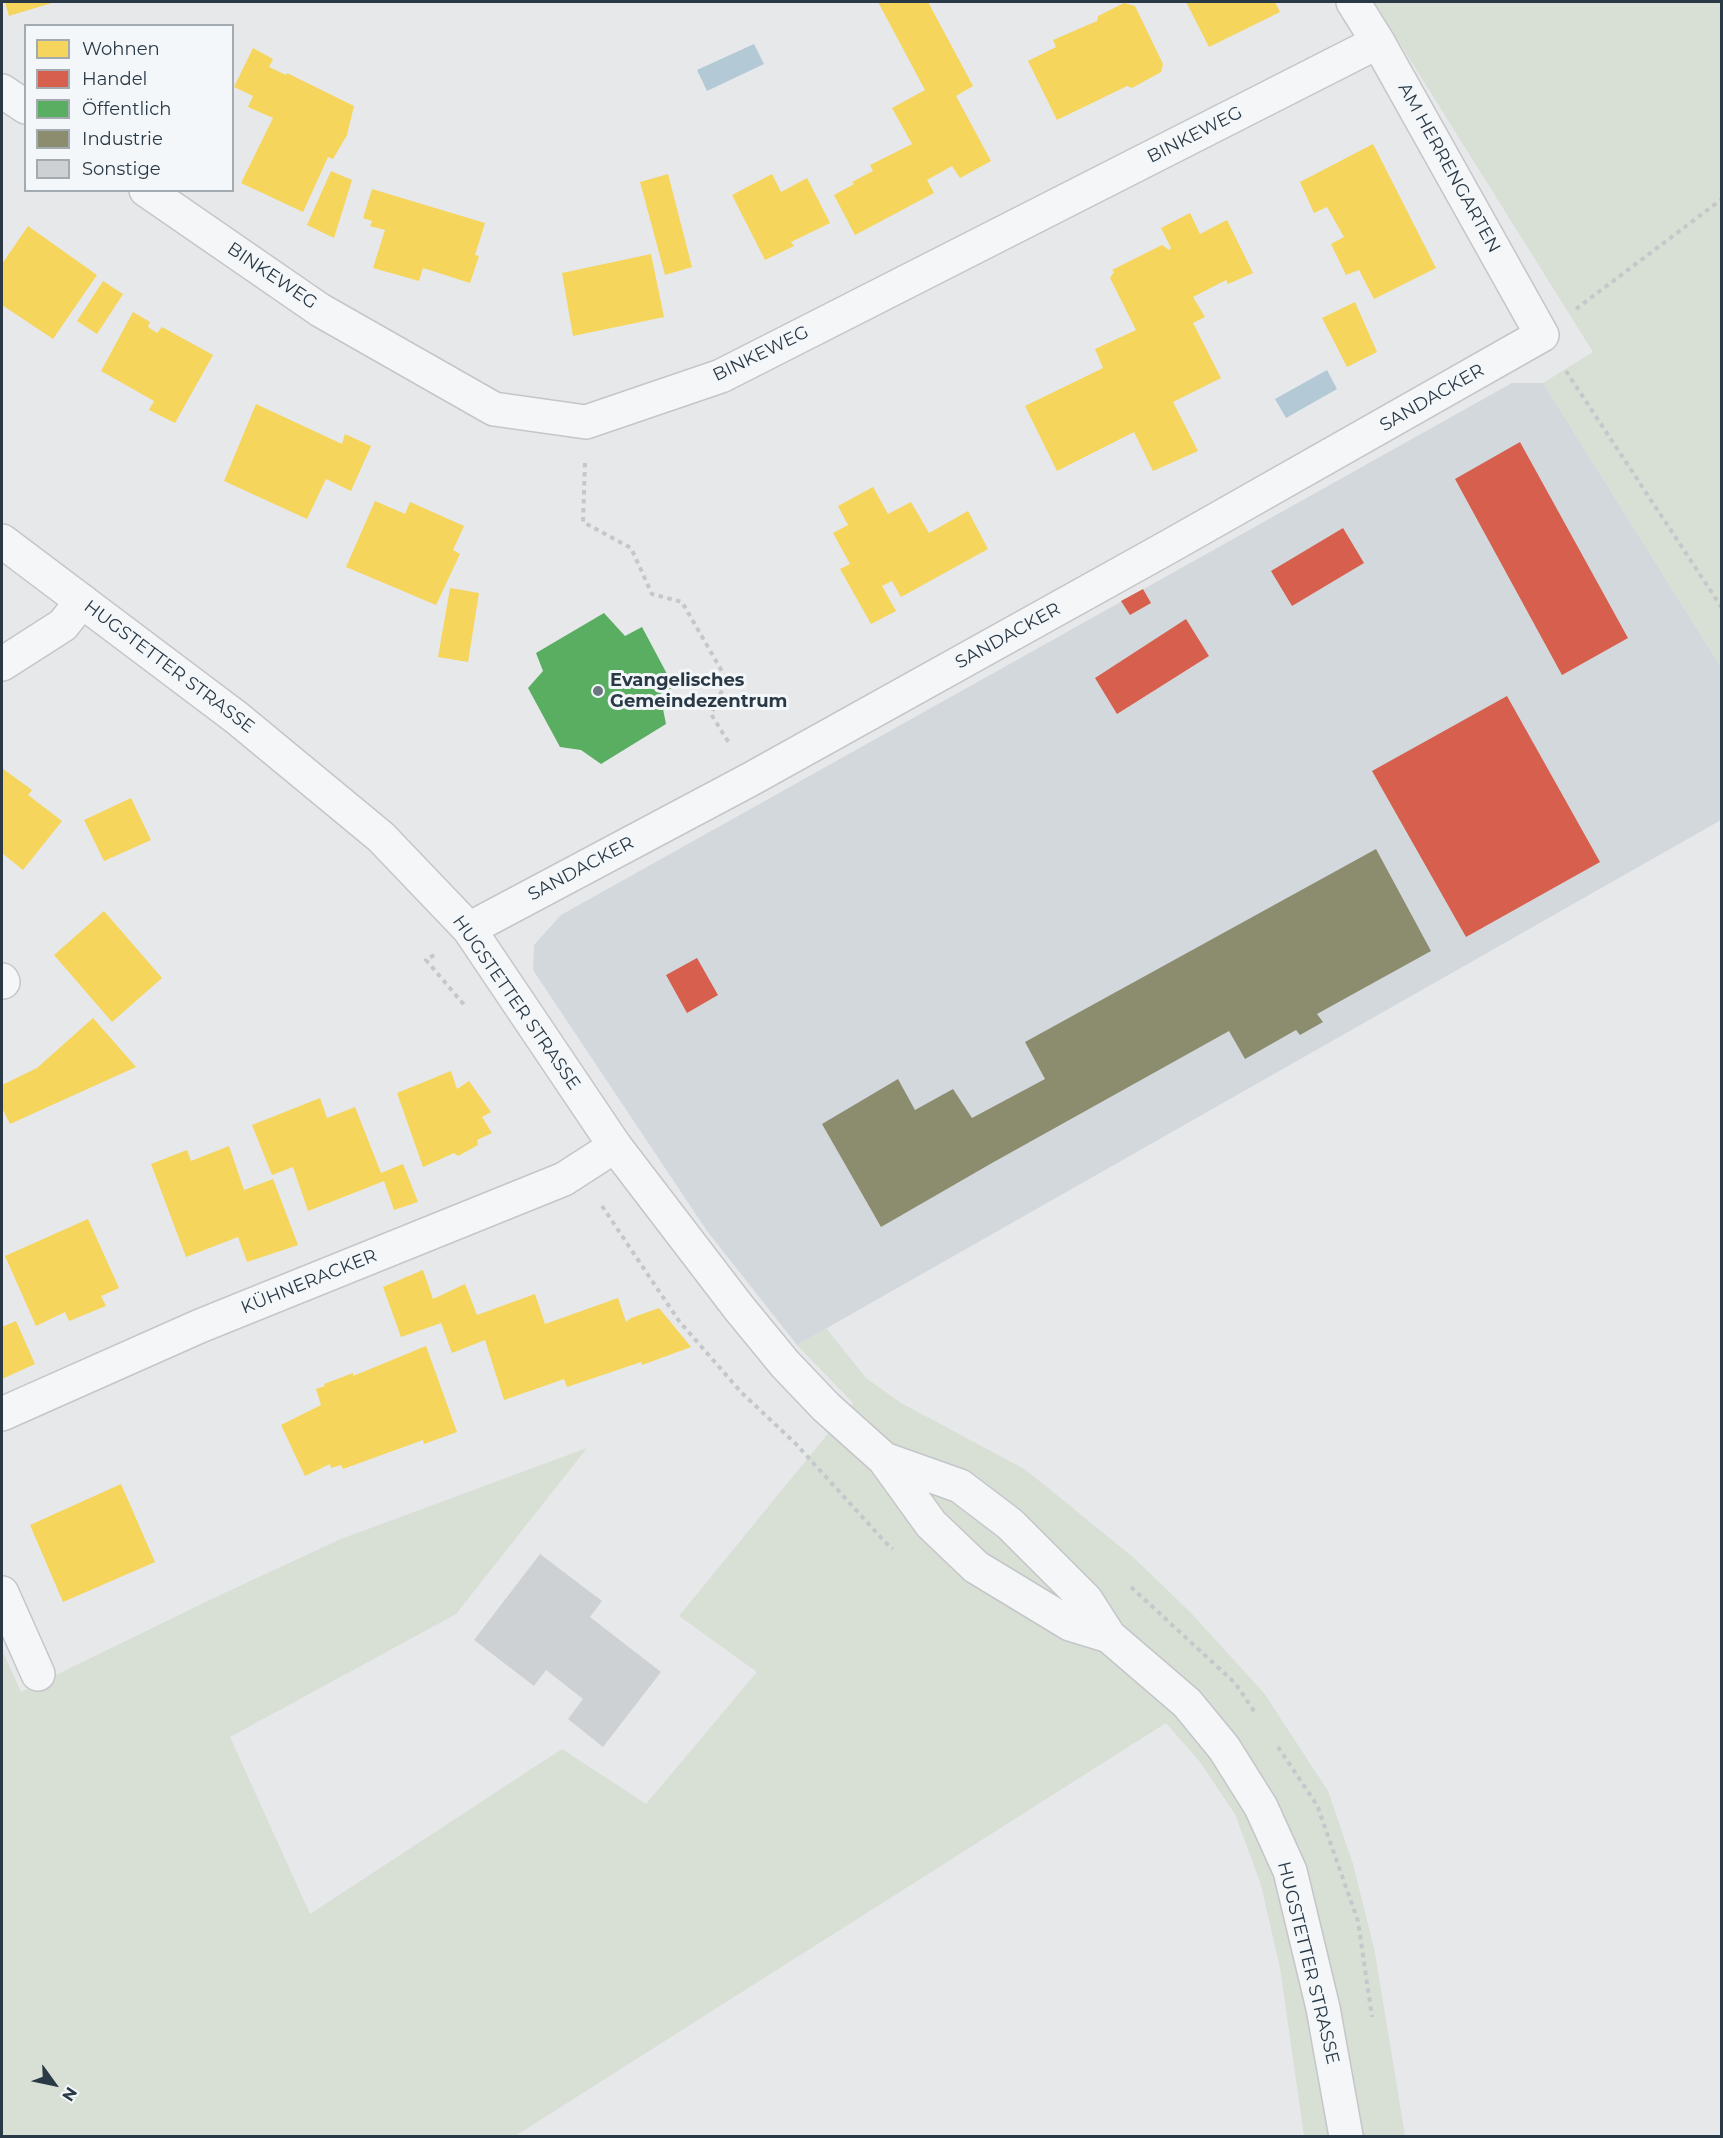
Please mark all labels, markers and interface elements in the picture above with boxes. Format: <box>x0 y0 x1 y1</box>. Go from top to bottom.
legend <box>24 24 234 192</box>
text: Wohnen <box>82 38 160 60</box>
text: Handel <box>82 68 147 90</box>
street label: AM HERRENGARTEN <box>1393 79 1505 257</box>
text: Öffentlich <box>82 98 171 120</box>
street label: BINKEWEG <box>1144 102 1246 168</box>
text: Industrie <box>82 128 163 150</box>
text: Sonstige <box>82 158 161 180</box>
street label: BINKEWEG <box>223 238 321 314</box>
street label: BINKEWEG <box>710 322 812 386</box>
street label: SANDACKER <box>1376 359 1488 437</box>
street label: HUGSTETTER STRASSE <box>79 596 259 738</box>
street label: SANDACKER <box>952 598 1064 674</box>
place label: Evangelisches Gemeindezentrum <box>610 670 787 712</box>
marker: Evangelisches Gemeindezentrum <box>591 684 605 698</box>
street label: SANDACKER <box>524 832 638 906</box>
street label: HUGSTETTER STRASSE <box>447 912 585 1094</box>
street label: KÜHNERACKER <box>238 1245 380 1319</box>
street label: HUGSTETTER STRASSE <box>1272 1859 1344 2067</box>
north arrow <box>24 2054 84 2114</box>
text: N <box>58 2083 81 2105</box>

